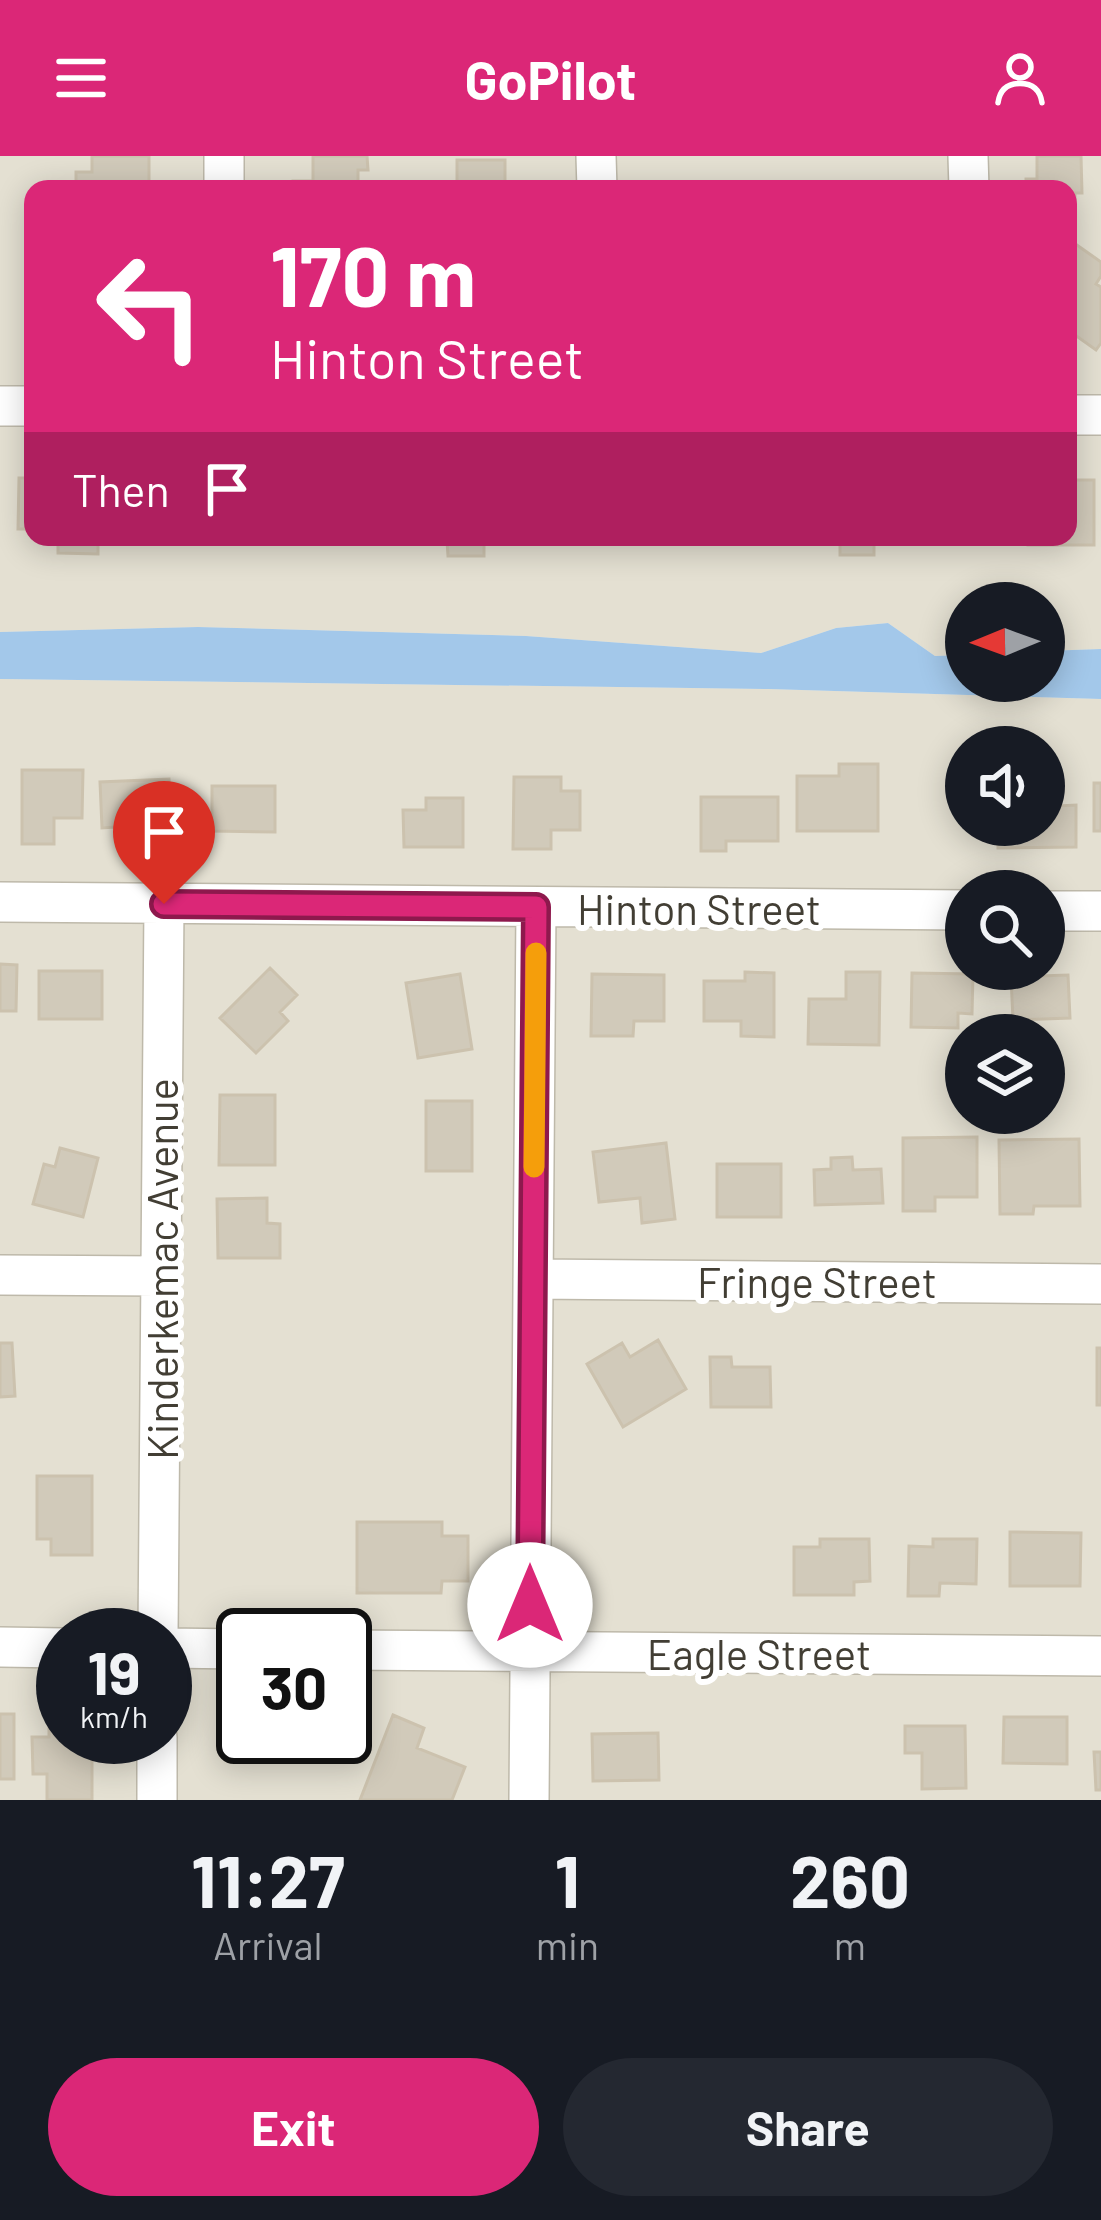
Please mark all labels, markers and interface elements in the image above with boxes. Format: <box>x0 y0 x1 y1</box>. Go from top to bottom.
icon: menu <box>48 45 114 111</box>
icon: person <box>987 45 1053 111</box>
text: GoPilot <box>464 46 637 111</box>
text: 170 m <box>270 223 476 324</box>
icon: left <box>72 228 228 384</box>
text: Hinton Street <box>270 325 584 390</box>
icon: arrive <box>194 456 260 522</box>
text: Then <box>72 462 170 516</box>
north arrow <box>945 582 1065 702</box>
map controls <box>945 582 1065 1134</box>
button: sound <box>945 726 1065 846</box>
pin <box>113 781 215 904</box>
icon: arrive <box>131 799 197 865</box>
button: search <box>945 870 1065 990</box>
street label: Hinton Street <box>577 883 821 933</box>
button: layers <box>945 1014 1065 1134</box>
street label: Kinderkemac Avenue <box>136 1078 186 1460</box>
street label: Fringe Street <box>697 1256 937 1307</box>
position arrow <box>467 1542 593 1668</box>
speed limit sign: 30 <box>216 1608 372 1764</box>
street label: Eagle Street <box>647 1628 871 1679</box>
text: 19 <box>87 1635 141 1707</box>
text: km/h <box>80 1698 148 1734</box>
text: 11:27 <box>191 1836 345 1922</box>
text: 1 <box>555 1836 580 1922</box>
text: 260 <box>790 1836 910 1922</box>
text: Arrival <box>213 1921 322 1968</box>
text: min <box>536 1921 599 1968</box>
text: m <box>834 1921 866 1968</box>
button: Exit <box>48 2058 539 2196</box>
button: Share <box>563 2058 1053 2196</box>

